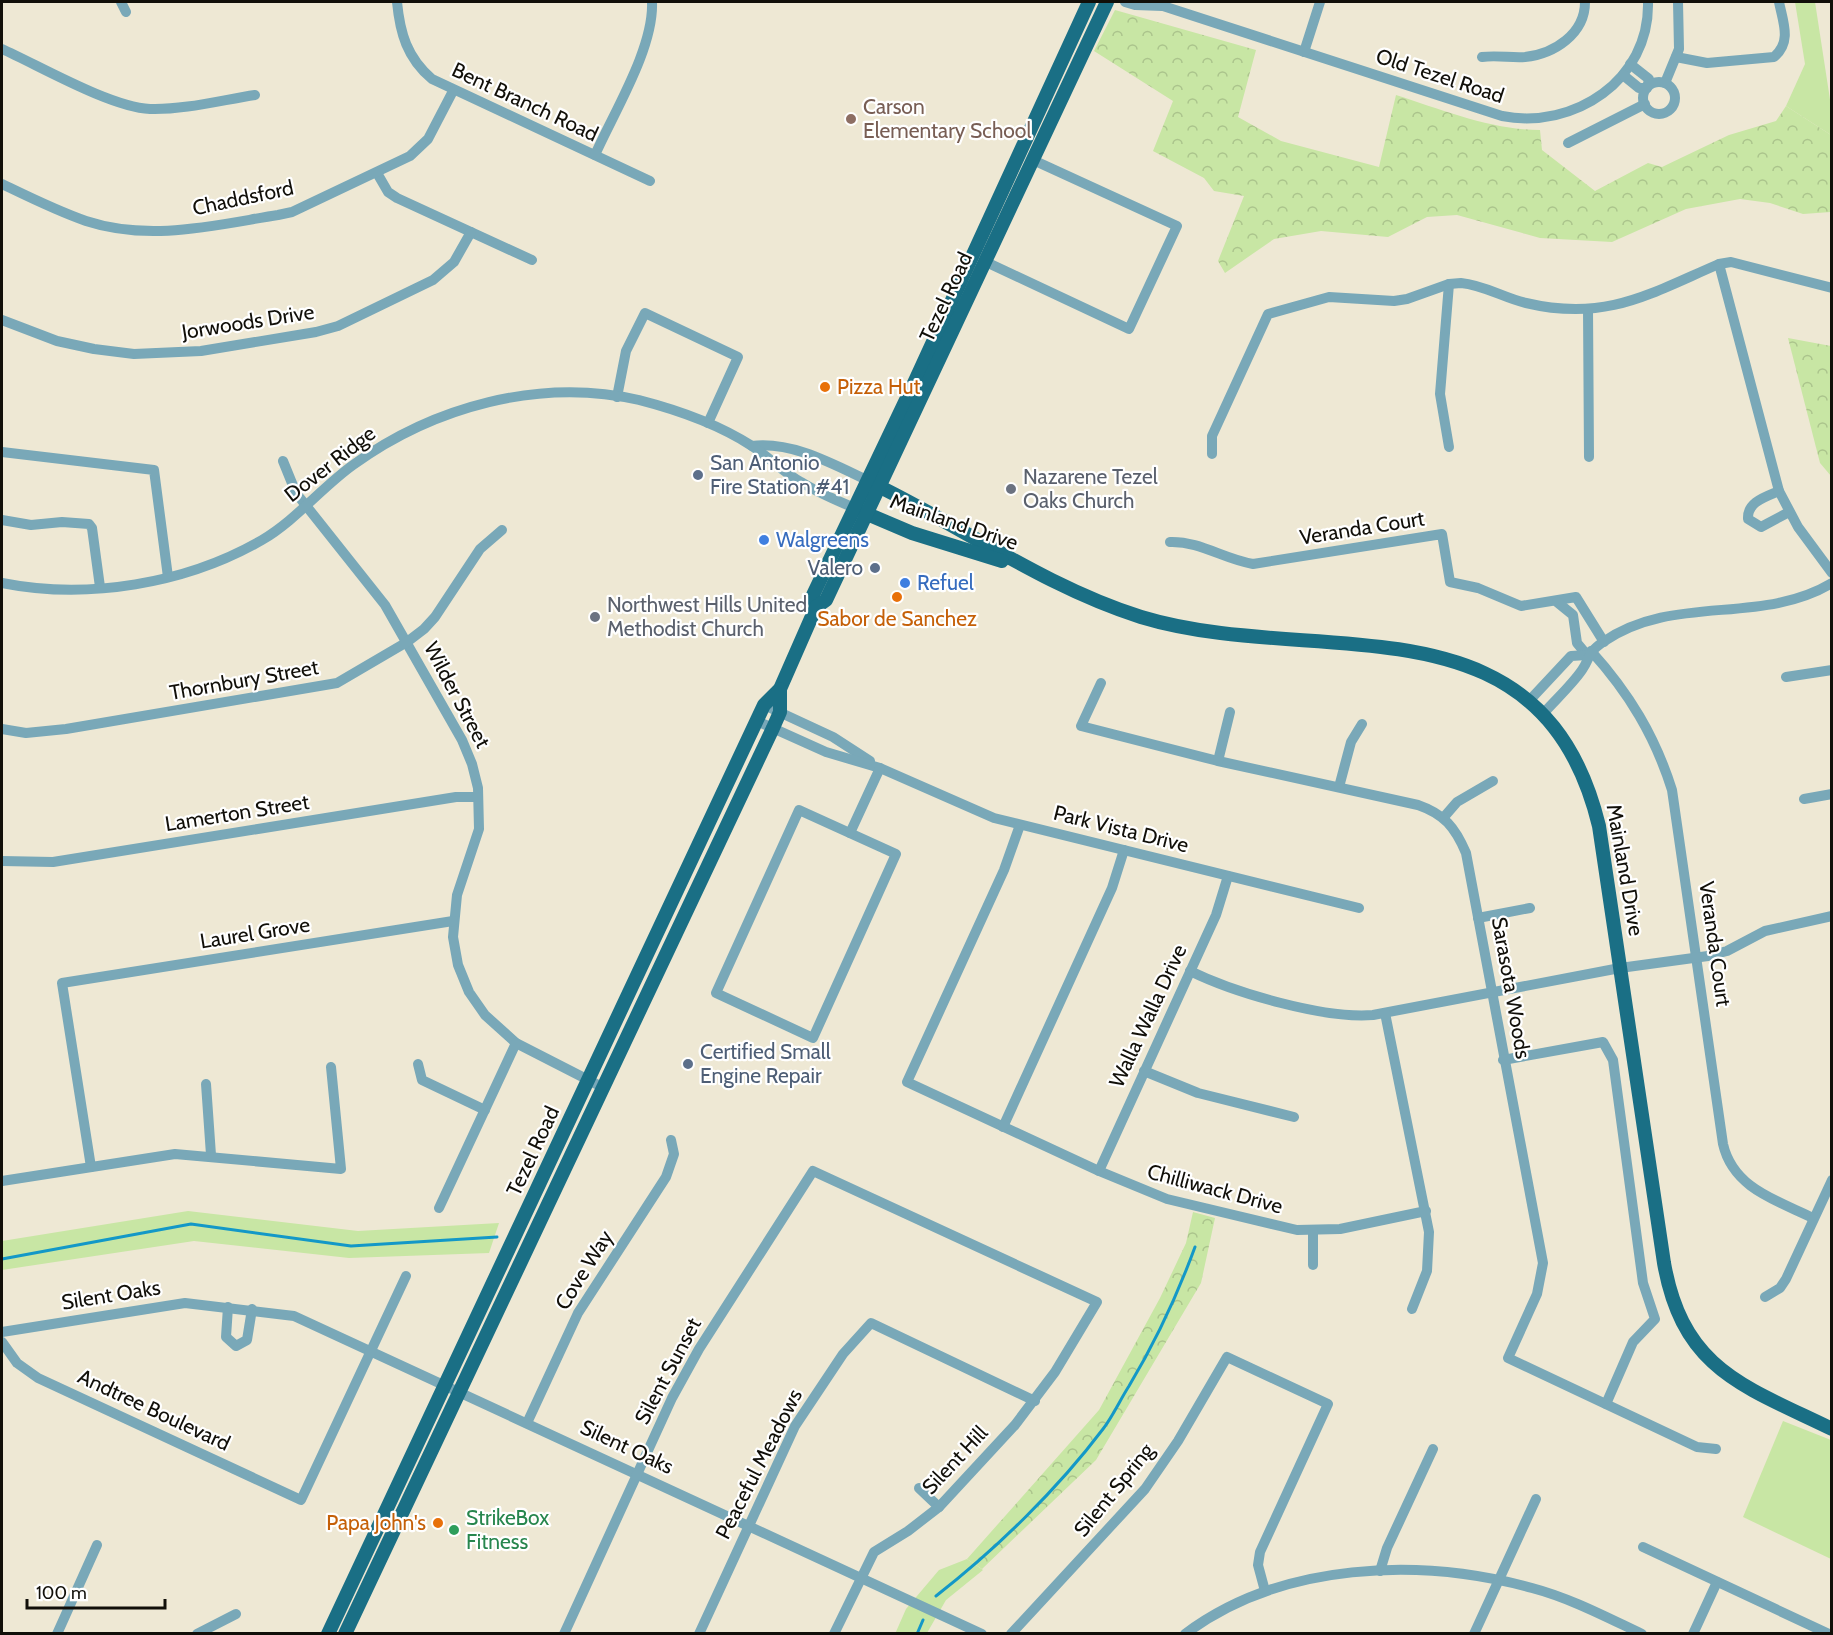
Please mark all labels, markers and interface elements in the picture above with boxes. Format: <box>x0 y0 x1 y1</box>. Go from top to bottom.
street label: Old Tezel Road <box>1373 43 1507 108</box>
street label: Bent Branch Road <box>448 57 602 146</box>
place label: Carson Elementary School <box>863 94 1031 143</box>
marker: Carson Elementary School <box>844 112 858 126</box>
street label: Chaddsford <box>190 175 296 220</box>
street label: Tezel Road <box>914 248 977 346</box>
street label: Jorwoods Drive <box>179 299 316 344</box>
place label: Pizza Hut <box>837 374 921 399</box>
marker: Pizza Hut <box>818 380 832 394</box>
street label: Dover Ridge <box>279 420 380 507</box>
place label: San Antonio Fire Station #41 <box>710 450 849 499</box>
place label: Nazarene Tezel Oaks Church <box>1023 464 1158 513</box>
marker: San Antonio Fire Station #41 <box>691 468 705 482</box>
marker: Nazarene Tezel Oaks Church <box>1004 482 1018 496</box>
street label: Mainland Drive <box>887 488 1022 555</box>
street label: Veranda Court <box>1298 505 1426 550</box>
place label: Walgreens <box>776 527 869 552</box>
marker: Walgreens <box>757 533 771 547</box>
place label: Valero <box>807 555 863 580</box>
marker: Valero <box>868 561 882 575</box>
place label: Refuel <box>917 570 974 595</box>
marker: Refuel <box>898 576 912 590</box>
marker: Sabor de Sanchez <box>890 590 904 604</box>
place label: Northwest Hills United Methodist Church <box>607 592 807 641</box>
place label: Sabor de Sanchez <box>817 606 977 631</box>
marker: Northwest Hills United Methodist Church <box>588 610 602 624</box>
street label: Wilder Street <box>419 637 496 752</box>
street label: Thornbury Street <box>167 654 320 705</box>
street label: Lamerton Street <box>163 789 311 836</box>
street label: Park Vista Drive <box>1051 800 1192 857</box>
street label: Mainland Drive <box>1602 802 1649 938</box>
street label: Veranda Court <box>1694 880 1737 1008</box>
street label: Laurel Grove <box>198 911 312 954</box>
street label: Sarasota Woods <box>1487 915 1536 1061</box>
street label: Walla Walla Drive <box>1104 940 1192 1091</box>
place label: Certified Small Engine Repair <box>700 1039 831 1088</box>
marker: Certified Small Engine Repair <box>681 1057 695 1071</box>
street label: Tezel Road <box>501 1102 564 1200</box>
street label: Chilliwack Drive <box>1145 1158 1286 1219</box>
street label: Cove Way <box>549 1225 618 1314</box>
street label: Silent Oaks <box>60 1274 162 1315</box>
street label: Silent Sunset <box>629 1313 706 1428</box>
street label: Andtree Boulevard <box>74 1363 234 1456</box>
street label: Peaceful Meadows <box>710 1384 807 1543</box>
street label: Silent Oaks <box>577 1414 678 1479</box>
street label: Silent Hill <box>917 1420 993 1499</box>
street label: Silent Spring <box>1068 1438 1159 1541</box>
place label: StrikeBox Fitness <box>466 1505 549 1554</box>
place label: Papa John's <box>326 1510 426 1535</box>
marker: Papa John's <box>431 1516 445 1530</box>
marker: StrikeBox Fitness <box>447 1523 461 1537</box>
scale bar <box>27 1572 165 1610</box>
text: 100 m <box>36 1582 87 1604</box>

